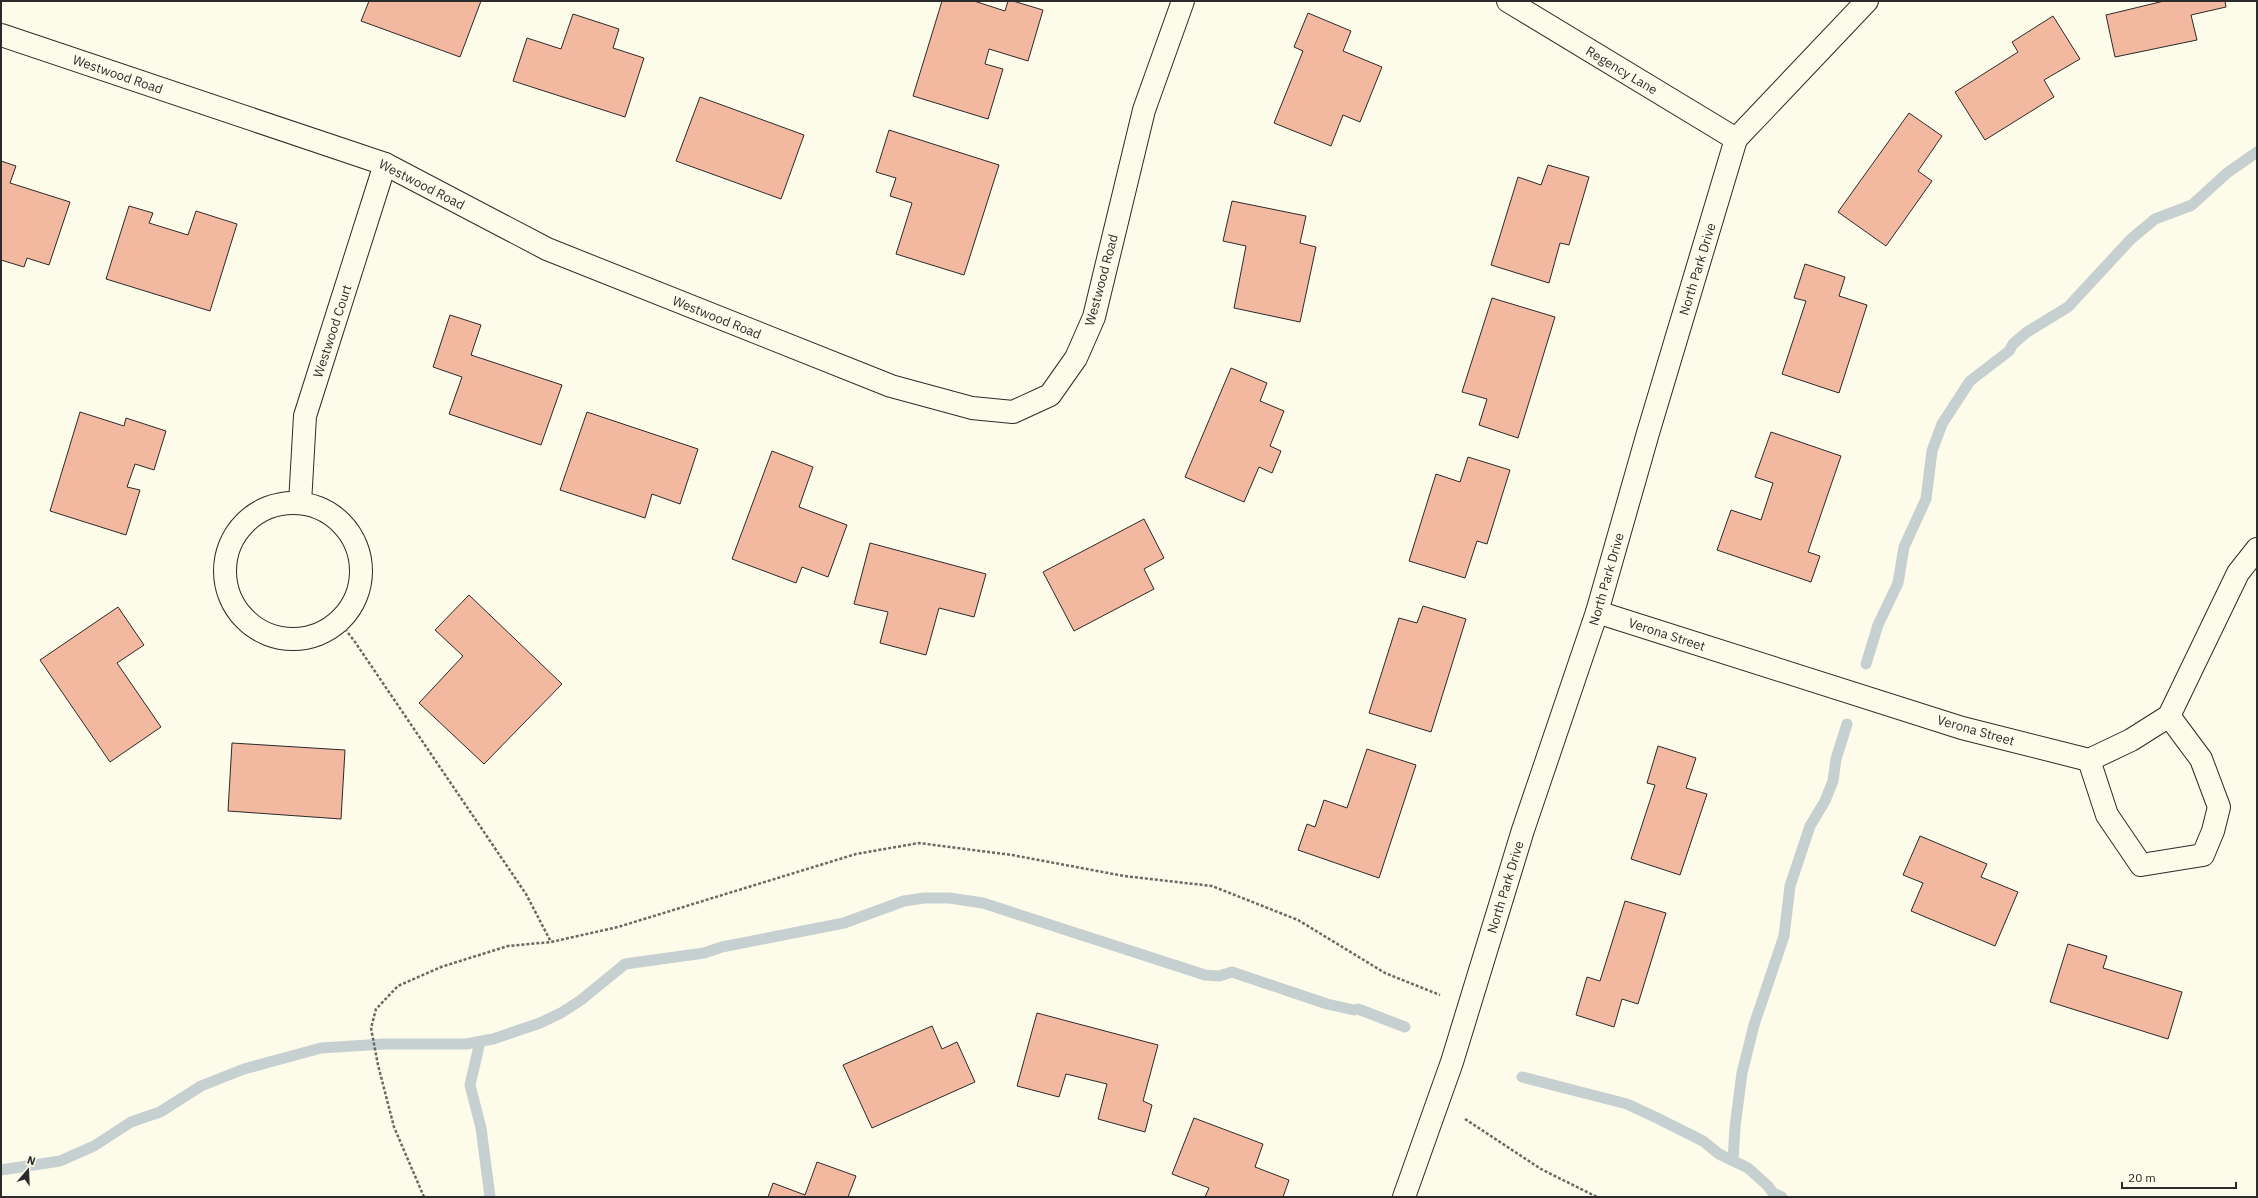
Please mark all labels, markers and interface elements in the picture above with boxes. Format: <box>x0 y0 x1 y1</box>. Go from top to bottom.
street label: Regency Lane <box>1583 42 1661 98</box>
street label: Westwood Road <box>70 51 165 98</box>
street label: Westwood Road <box>376 155 468 213</box>
street label: North Park Drive <box>1675 221 1720 317</box>
street label: Westwood Road <box>1081 232 1122 328</box>
street label: Westwood Court <box>309 283 355 380</box>
street label: Westwood Road <box>670 292 764 343</box>
street label: North Park Drive <box>1585 531 1628 628</box>
street label: Verona Street <box>1626 614 1707 655</box>
street label: Verona Street <box>1935 711 2017 750</box>
street label: North Park Drive <box>1483 839 1528 935</box>
north arrow <box>8 1150 48 1190</box>
text: N <box>25 1153 37 1168</box>
scale bar <box>2122 1164 2236 1190</box>
text: 20 m <box>2128 1170 2156 1185</box>

